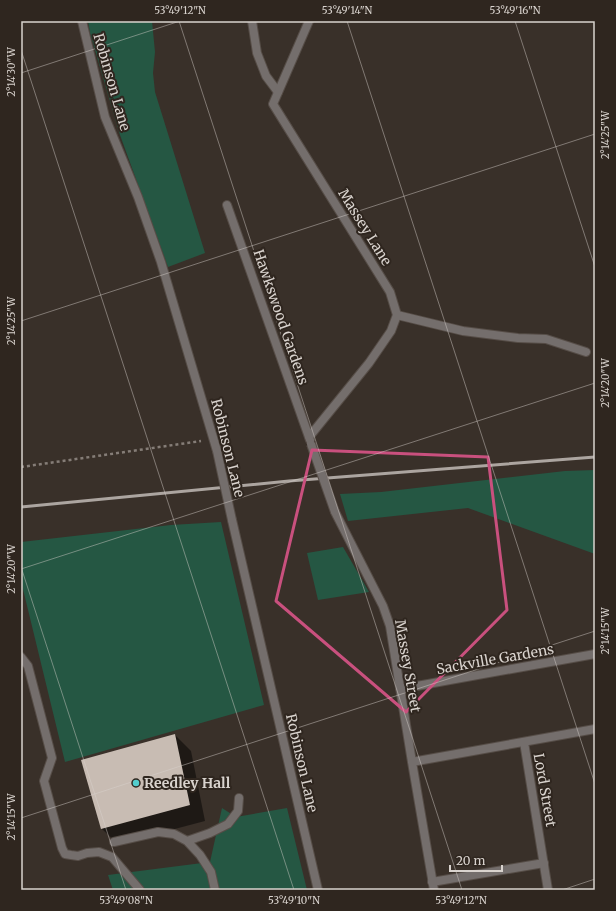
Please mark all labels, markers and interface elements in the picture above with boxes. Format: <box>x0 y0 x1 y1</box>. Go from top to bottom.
text: 53°49'12"N <box>154 4 206 17</box>
text: 53°49'14"N <box>322 4 373 17</box>
text: 53°49'16"N <box>490 4 541 17</box>
street label: Robinson Lane <box>89 31 135 133</box>
text: 2°14'30"W <box>5 46 18 97</box>
text: 2°14'25"W <box>599 110 612 159</box>
street label: Massey Lane <box>334 185 396 269</box>
street label: Hawkswood Gardens <box>249 247 313 387</box>
text: 2°14'25"W <box>5 296 18 345</box>
text: 2°14'20"W <box>599 357 612 408</box>
street label: Robinson Lane <box>207 397 249 499</box>
text: 2°14'20"W <box>5 543 18 594</box>
text: 2°14'15"W <box>599 606 612 655</box>
street label: Massey Street <box>391 618 425 714</box>
street label: Sackville Gardens <box>435 640 555 678</box>
street label: Robinson Lane <box>282 712 322 814</box>
street label: Lord Street <box>530 752 560 829</box>
place label: Reedley Hall <box>144 774 231 792</box>
marker: Reedley Hall <box>131 778 141 788</box>
text: 2°14'15"W <box>5 792 18 841</box>
scale bar <box>450 847 502 873</box>
text: 20 m <box>456 853 485 868</box>
text: 53°49'08"N <box>99 894 153 907</box>
text: 53°49'10"N <box>268 894 320 907</box>
text: 53°49'12"N <box>435 894 487 907</box>

